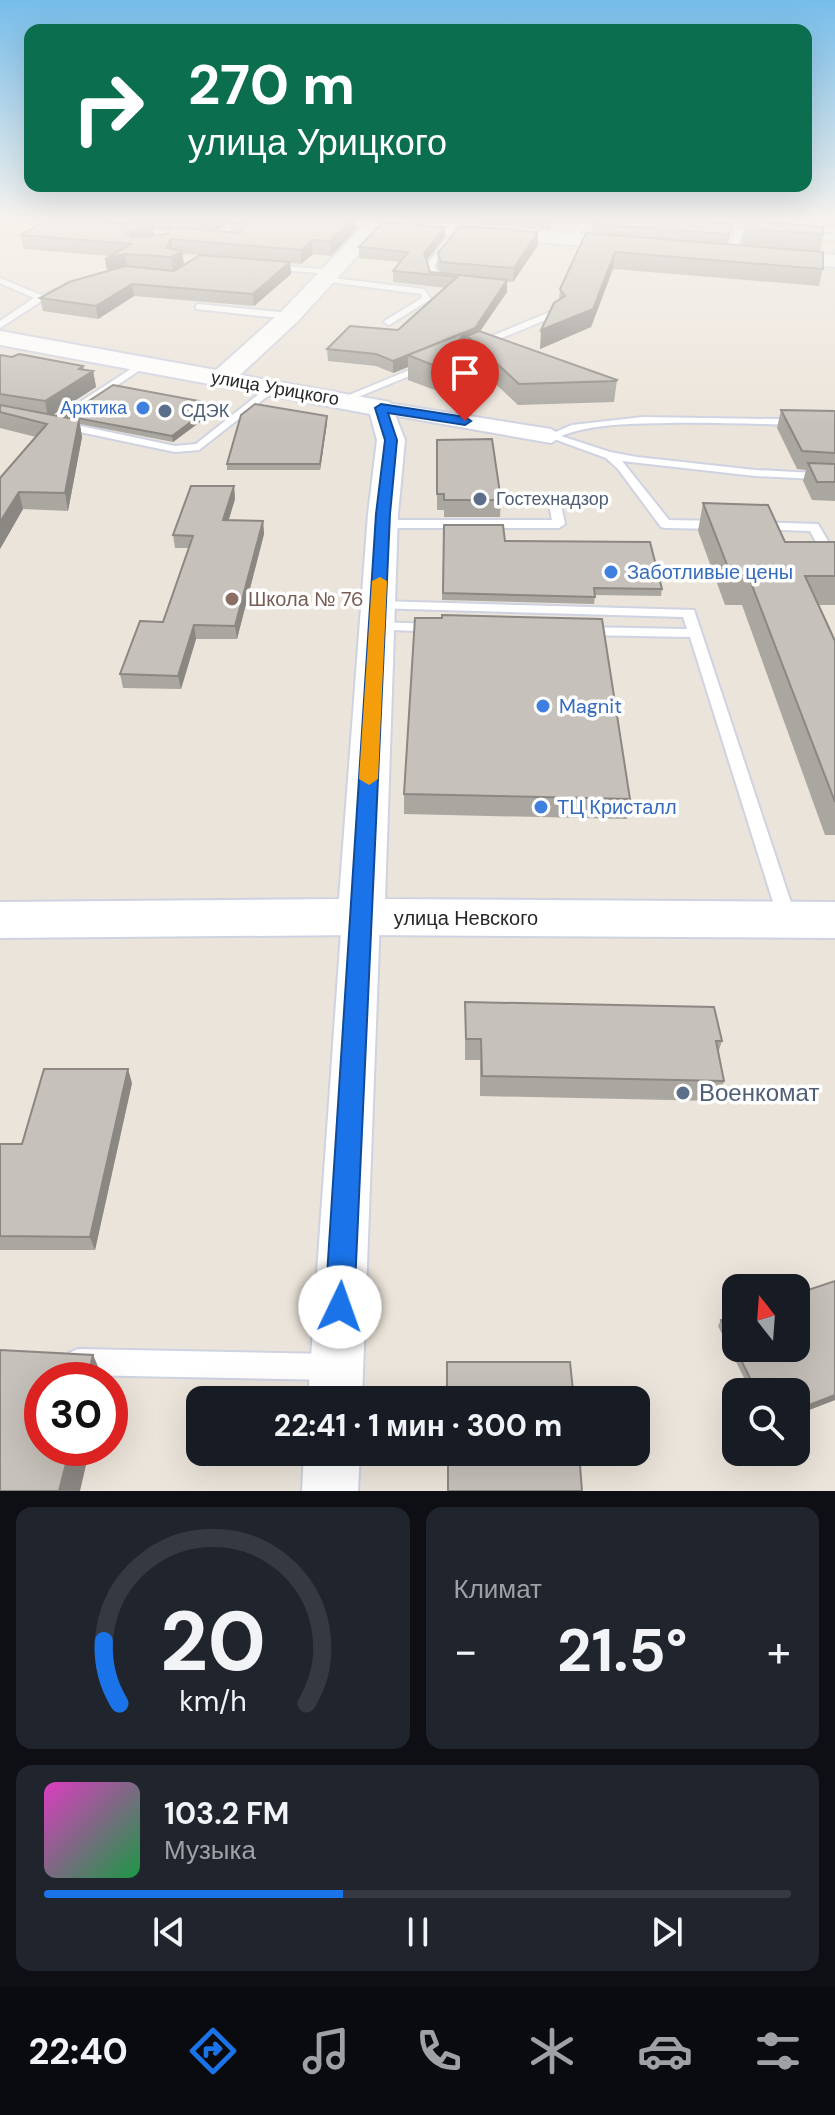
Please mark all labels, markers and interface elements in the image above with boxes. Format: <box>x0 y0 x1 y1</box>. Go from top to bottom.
text: 270 m <box>188 48 355 121</box>
icon: right <box>56 56 160 160</box>
text: улица Урицкого <box>188 119 447 166</box>
pin <box>431 339 499 421</box>
icon: arrive <box>443 351 487 395</box>
street label: улица Урицкого <box>209 365 341 411</box>
place label: Арктика <box>60 396 128 420</box>
marker: Арктика <box>134 399 152 417</box>
place label: СДЭК <box>181 399 230 423</box>
marker: СДЭК <box>156 402 174 420</box>
place label: Гостехнадзор <box>496 487 609 511</box>
marker: Гостехнадзор <box>471 490 489 508</box>
place label: Заботливые цены <box>627 559 793 585</box>
marker: Заботливые цены <box>602 563 620 581</box>
place label: Школа № 76 <box>248 586 364 612</box>
marker: Школа № 76 <box>223 590 241 608</box>
place label: Magnit <box>559 693 622 719</box>
marker: Magnit <box>534 697 552 715</box>
place label: ТЦ Кристалл <box>557 794 677 820</box>
marker: ТЦ Кристалл <box>532 798 550 816</box>
street label: улица Невского <box>394 905 538 931</box>
place label: Военкомат <box>699 1077 819 1108</box>
marker: Военкомат <box>674 1084 692 1102</box>
position arrow <box>298 1265 382 1349</box>
north arrow <box>722 1274 810 1362</box>
map controls <box>722 1274 810 1466</box>
speed limit sign: 30 <box>24 1362 128 1466</box>
button: search <box>722 1378 810 1466</box>
text: 22:41 · 1 мин · 300 m <box>274 1406 562 1445</box>
text: Климат <box>454 1572 542 1606</box>
text: 20 <box>160 1587 266 1696</box>
text: 21.5° <box>557 1611 688 1690</box>
text: − <box>454 1622 478 1680</box>
text: + <box>767 1622 791 1680</box>
text: km/h <box>179 1683 247 1720</box>
text: 103.2 FM <box>164 1794 289 1833</box>
text: Музыка <box>164 1833 256 1867</box>
icon: previous <box>147 1910 191 1954</box>
icon: pause <box>396 1910 440 1954</box>
icon: next <box>645 1910 689 1954</box>
icon: directions <box>185 2023 241 2079</box>
icon: music <box>298 2023 354 2079</box>
icon: phone <box>411 2023 467 2079</box>
icon: climate <box>524 2023 580 2079</box>
icon: car <box>637 2023 693 2079</box>
icon: filters <box>750 2023 806 2079</box>
text: 22:40 <box>29 2028 128 2075</box>

